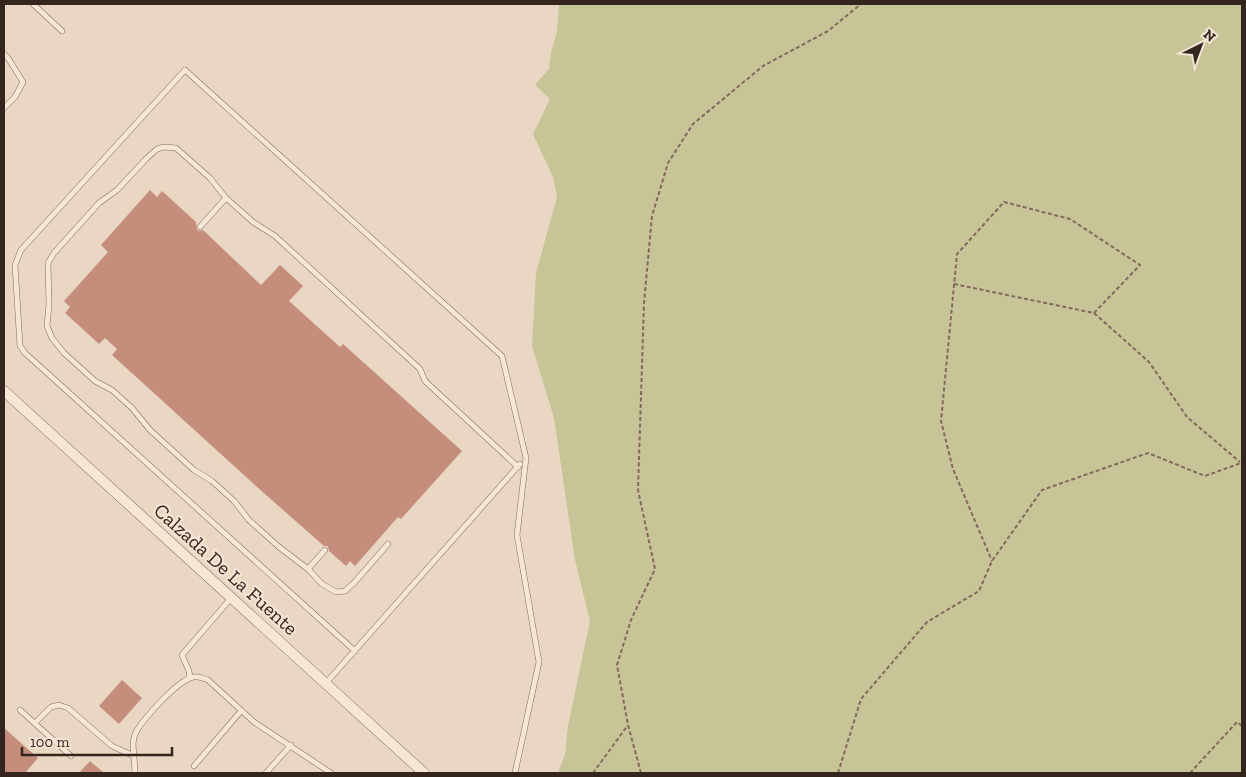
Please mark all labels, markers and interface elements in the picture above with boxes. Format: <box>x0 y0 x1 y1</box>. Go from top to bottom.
north arrow <box>1176 20 1226 70</box>
text: N <box>1200 26 1219 46</box>
street label: Calzada De La Fuente <box>149 498 303 640</box>
scale bar <box>22 724 172 756</box>
text: 100 m <box>30 733 69 751</box>

